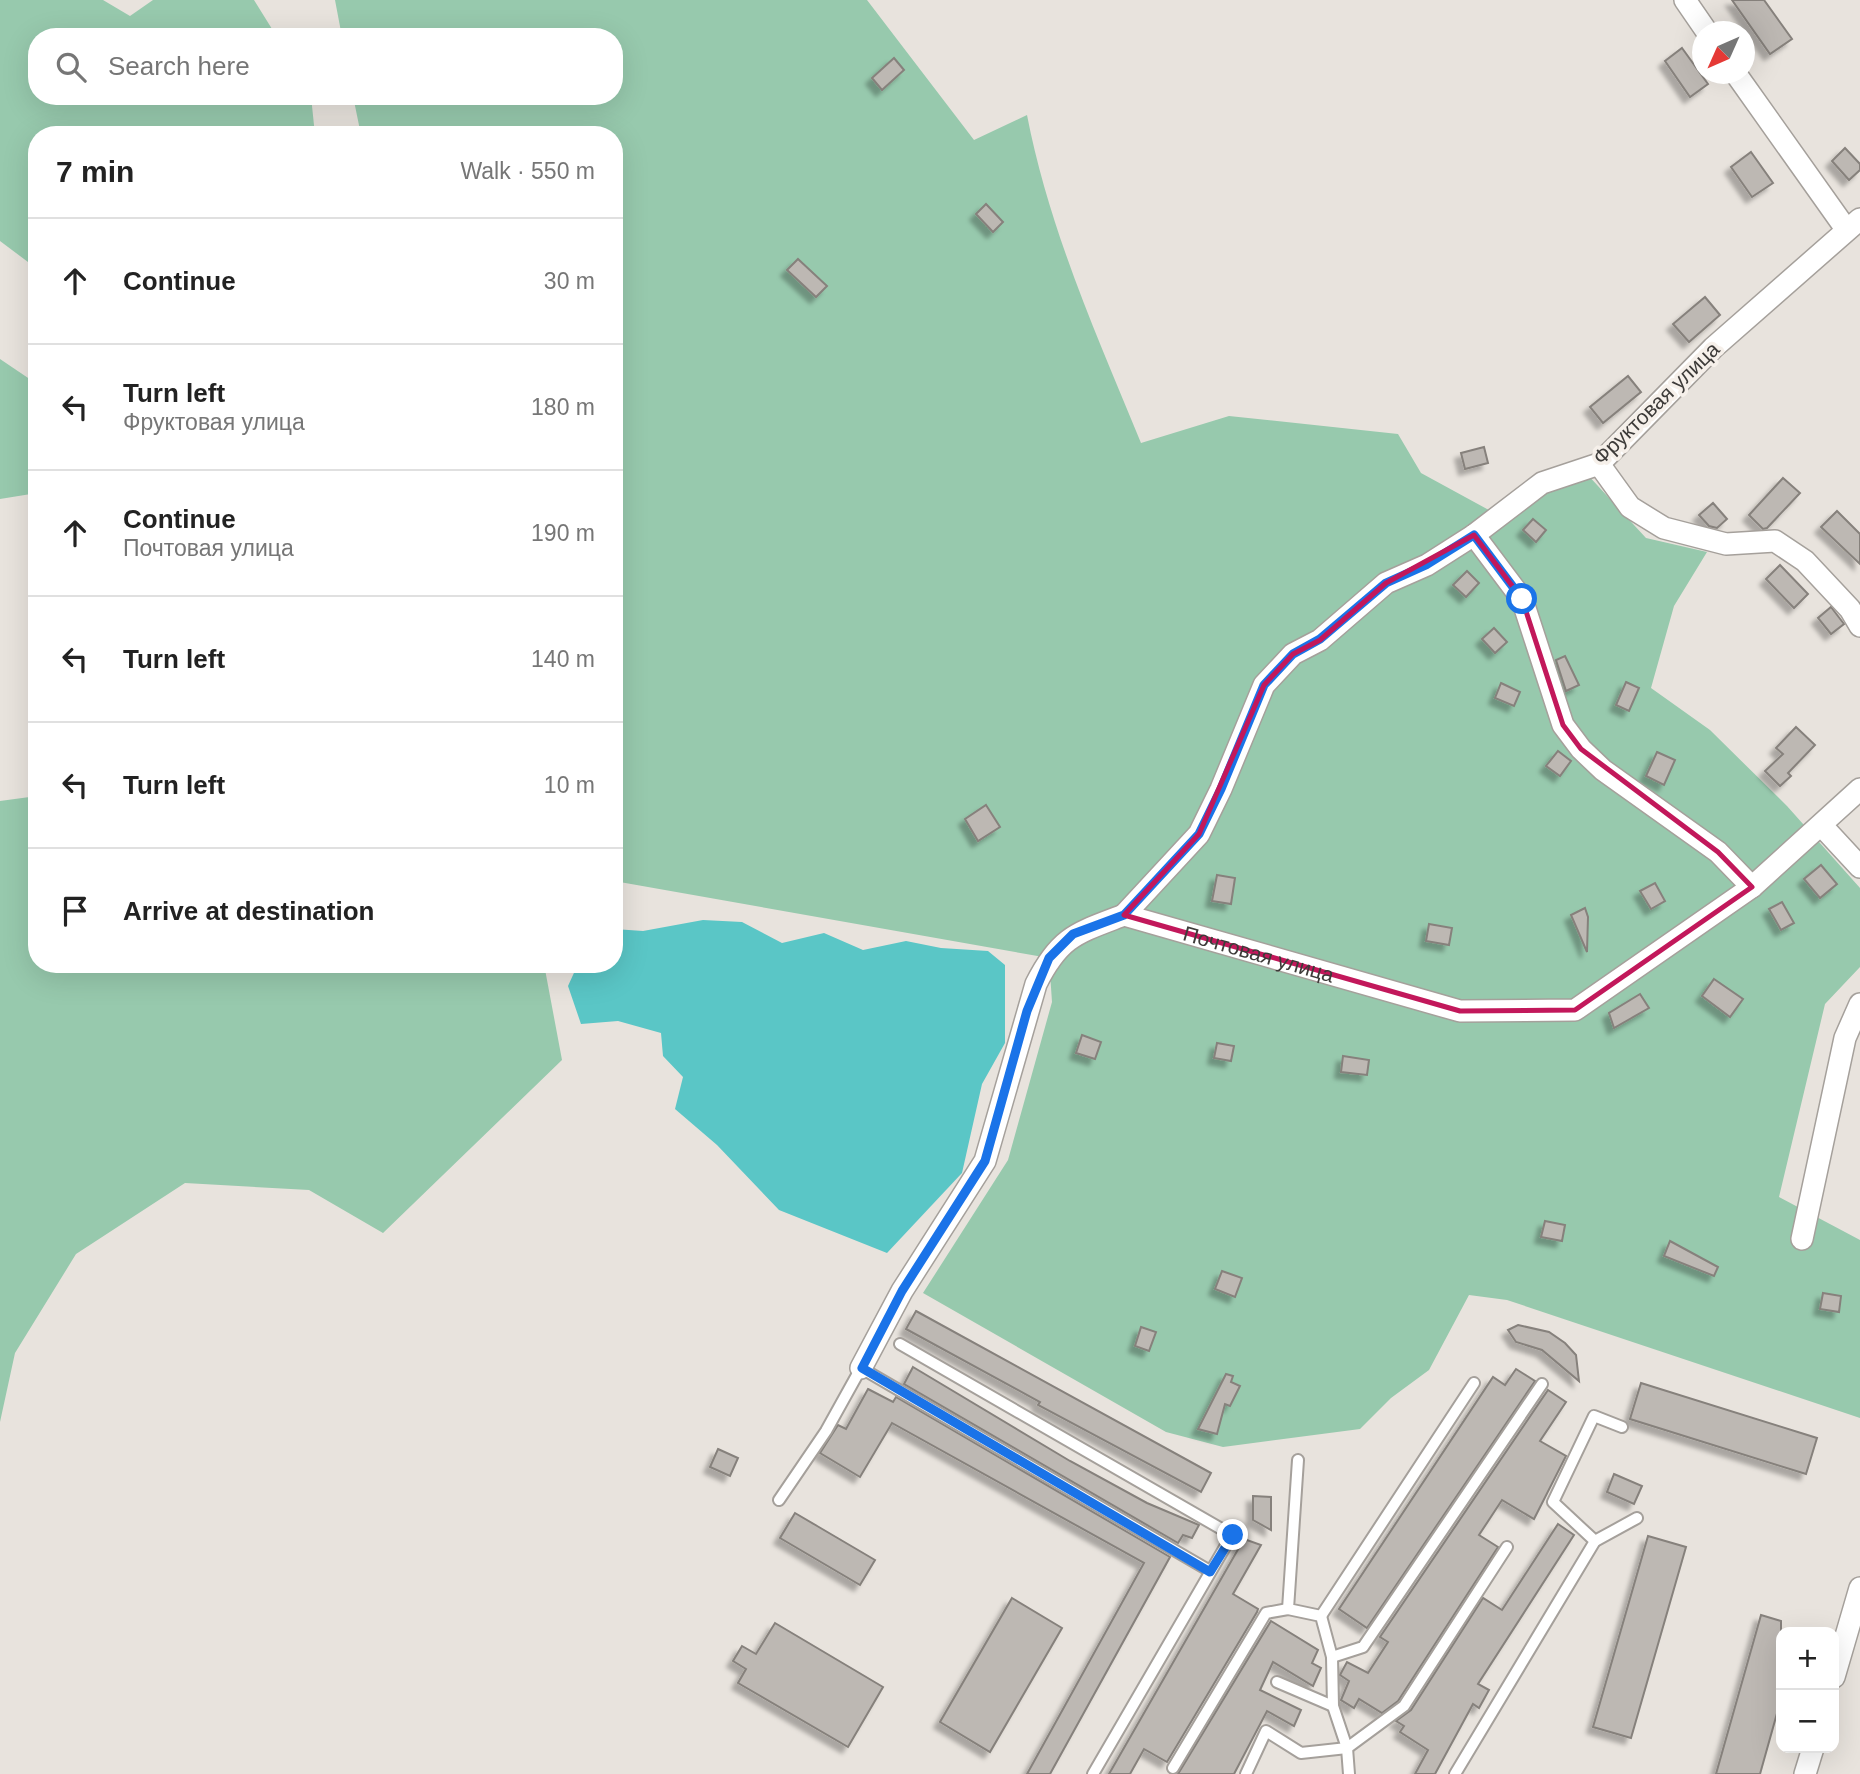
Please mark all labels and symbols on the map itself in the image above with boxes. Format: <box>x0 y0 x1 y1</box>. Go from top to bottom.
north arrow <box>1692 21 1755 84</box>
street label: Фруктовая улица <box>1588 337 1724 469</box>
route start <box>1506 583 1537 614</box>
street label: Почтовая улица <box>1181 921 1337 986</box>
route end <box>1217 1519 1248 1550</box>

